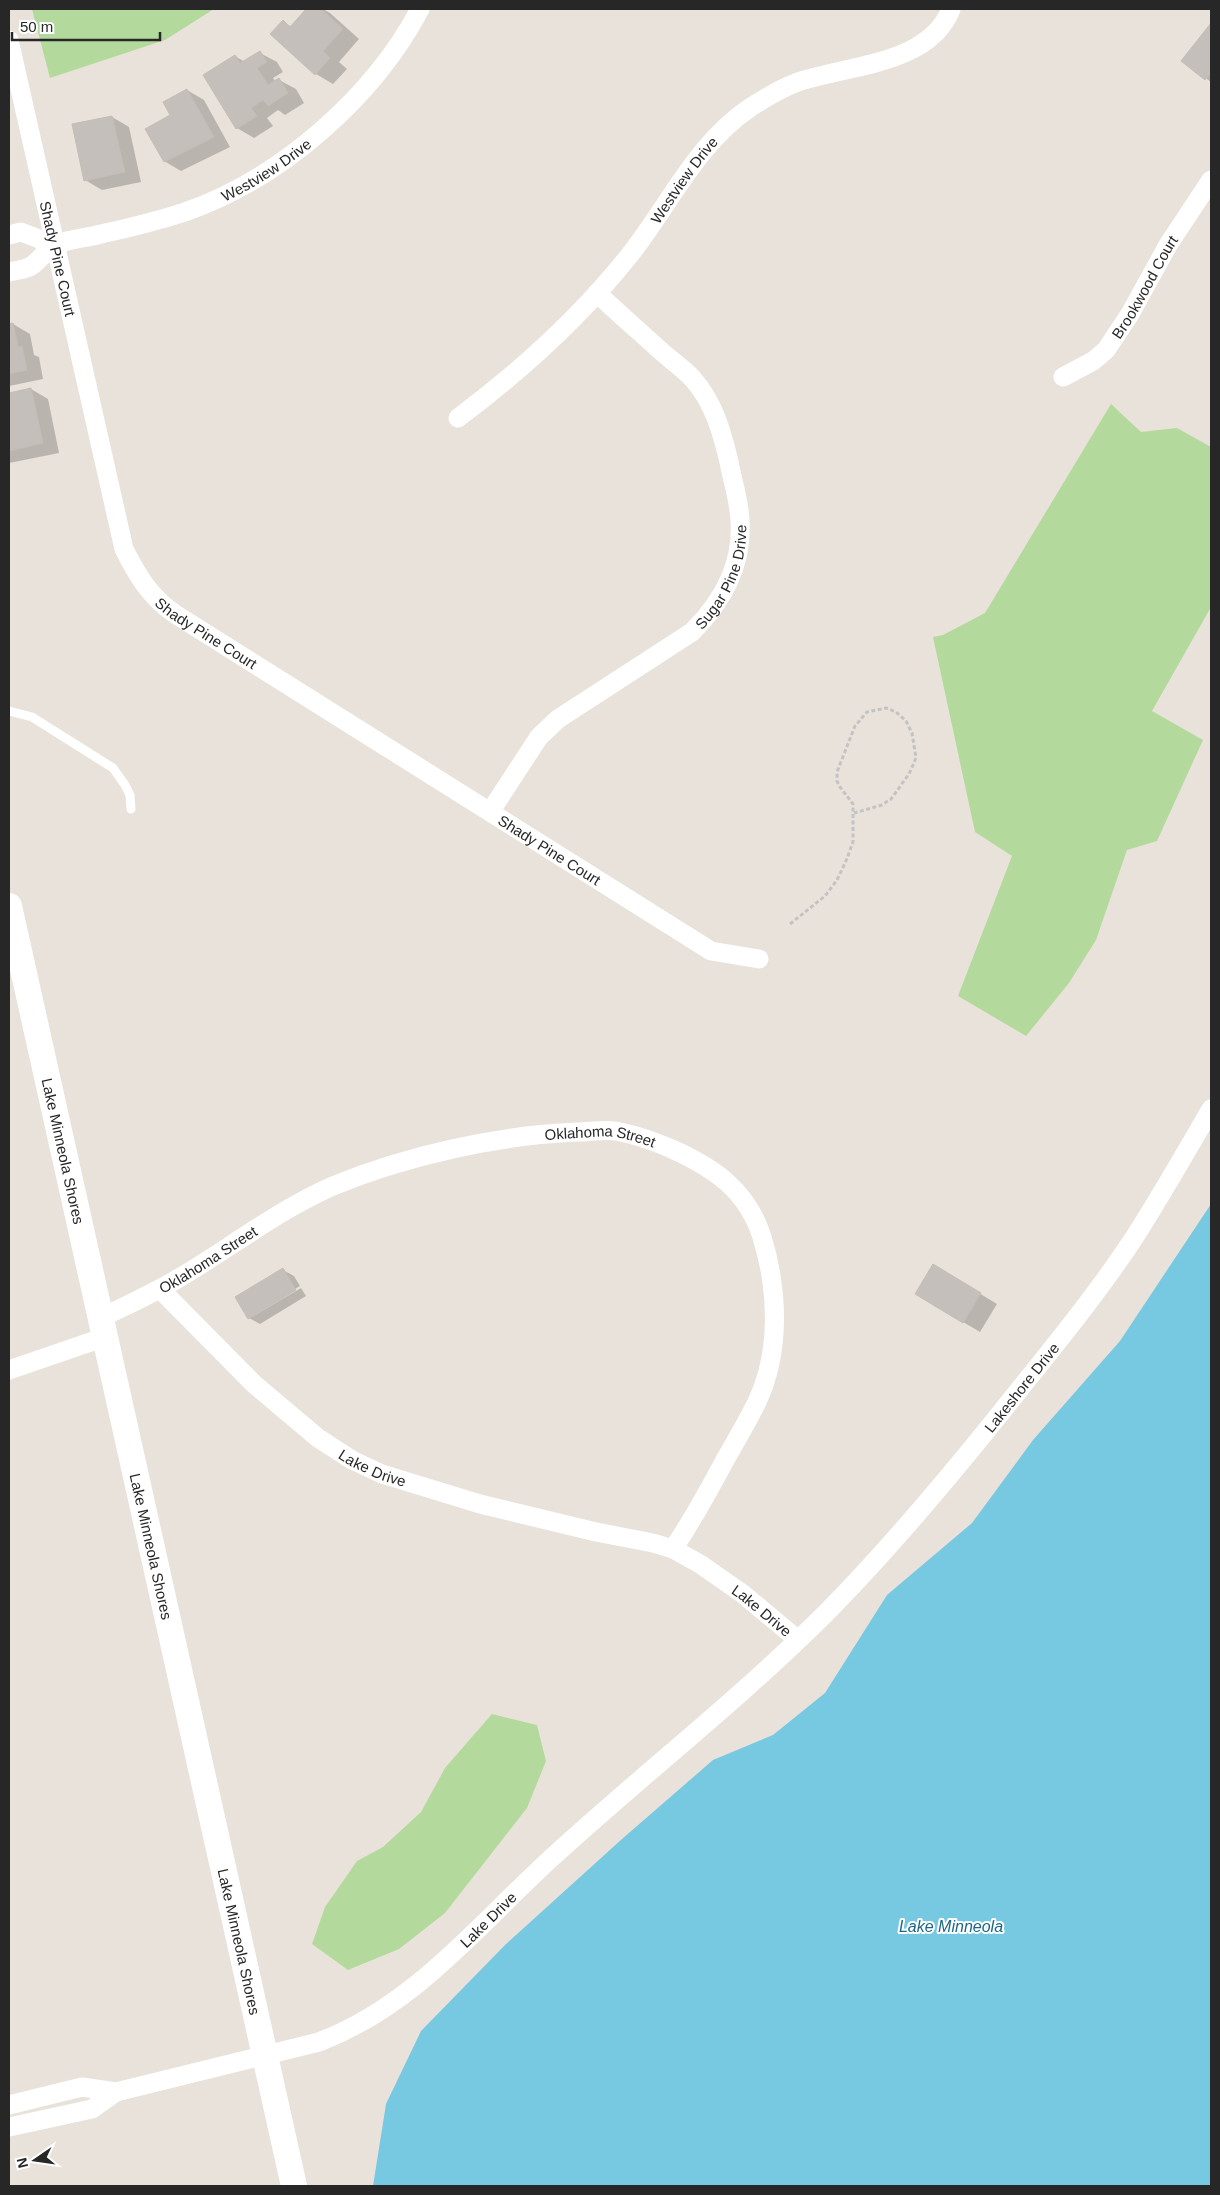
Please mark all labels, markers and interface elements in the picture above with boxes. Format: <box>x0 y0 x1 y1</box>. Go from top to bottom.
scale bar <box>12 10 160 42</box>
text: 50 m <box>20 18 53 35</box>
street label: Westview Drive <box>647 133 721 226</box>
street label: Westview Drive <box>218 135 314 204</box>
street label: Shady Pine Court <box>37 199 80 319</box>
street label: Brookwood Court <box>1108 231 1181 341</box>
street label: Sugar Pine Drive <box>691 525 749 632</box>
street label: Shady Pine Court <box>152 594 261 672</box>
street label: Shady Pine Court <box>495 811 605 889</box>
street label: Lake Minneola Shores <box>39 1076 88 1226</box>
street label: Oklahoma Street <box>544 1122 659 1150</box>
street label: Oklahoma Street <box>156 1222 261 1296</box>
street label: Lakeshore Drive <box>981 1339 1062 1435</box>
street label: Lake Drive <box>336 1445 408 1489</box>
street label: Lake Minneola Shores <box>127 1472 176 1621</box>
street label: Lake Drive <box>729 1581 795 1640</box>
street label: Lake Minneola Shores <box>215 1867 264 2016</box>
street label: Lake Drive <box>456 1888 519 1950</box>
water label: Lake Minneola <box>899 1918 1003 1935</box>
north arrow <box>10 2135 60 2185</box>
text: N <box>13 2156 31 2170</box>

